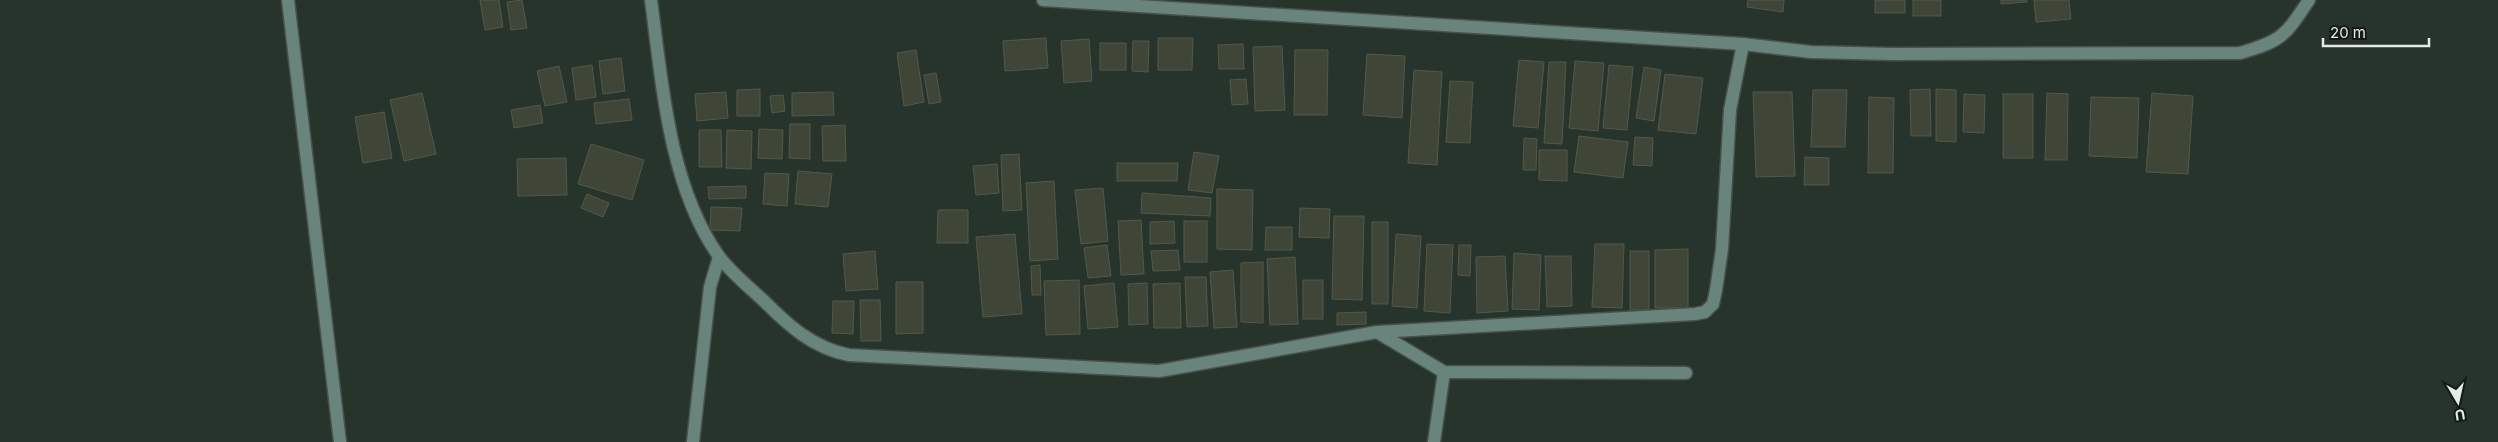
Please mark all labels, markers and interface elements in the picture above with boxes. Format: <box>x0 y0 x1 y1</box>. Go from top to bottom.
scale bar <box>2323 15 2429 47</box>
text: 20 m <box>2330 23 2366 42</box>
north arrow <box>2433 377 2483 427</box>
text: U <box>2454 406 2467 425</box>

